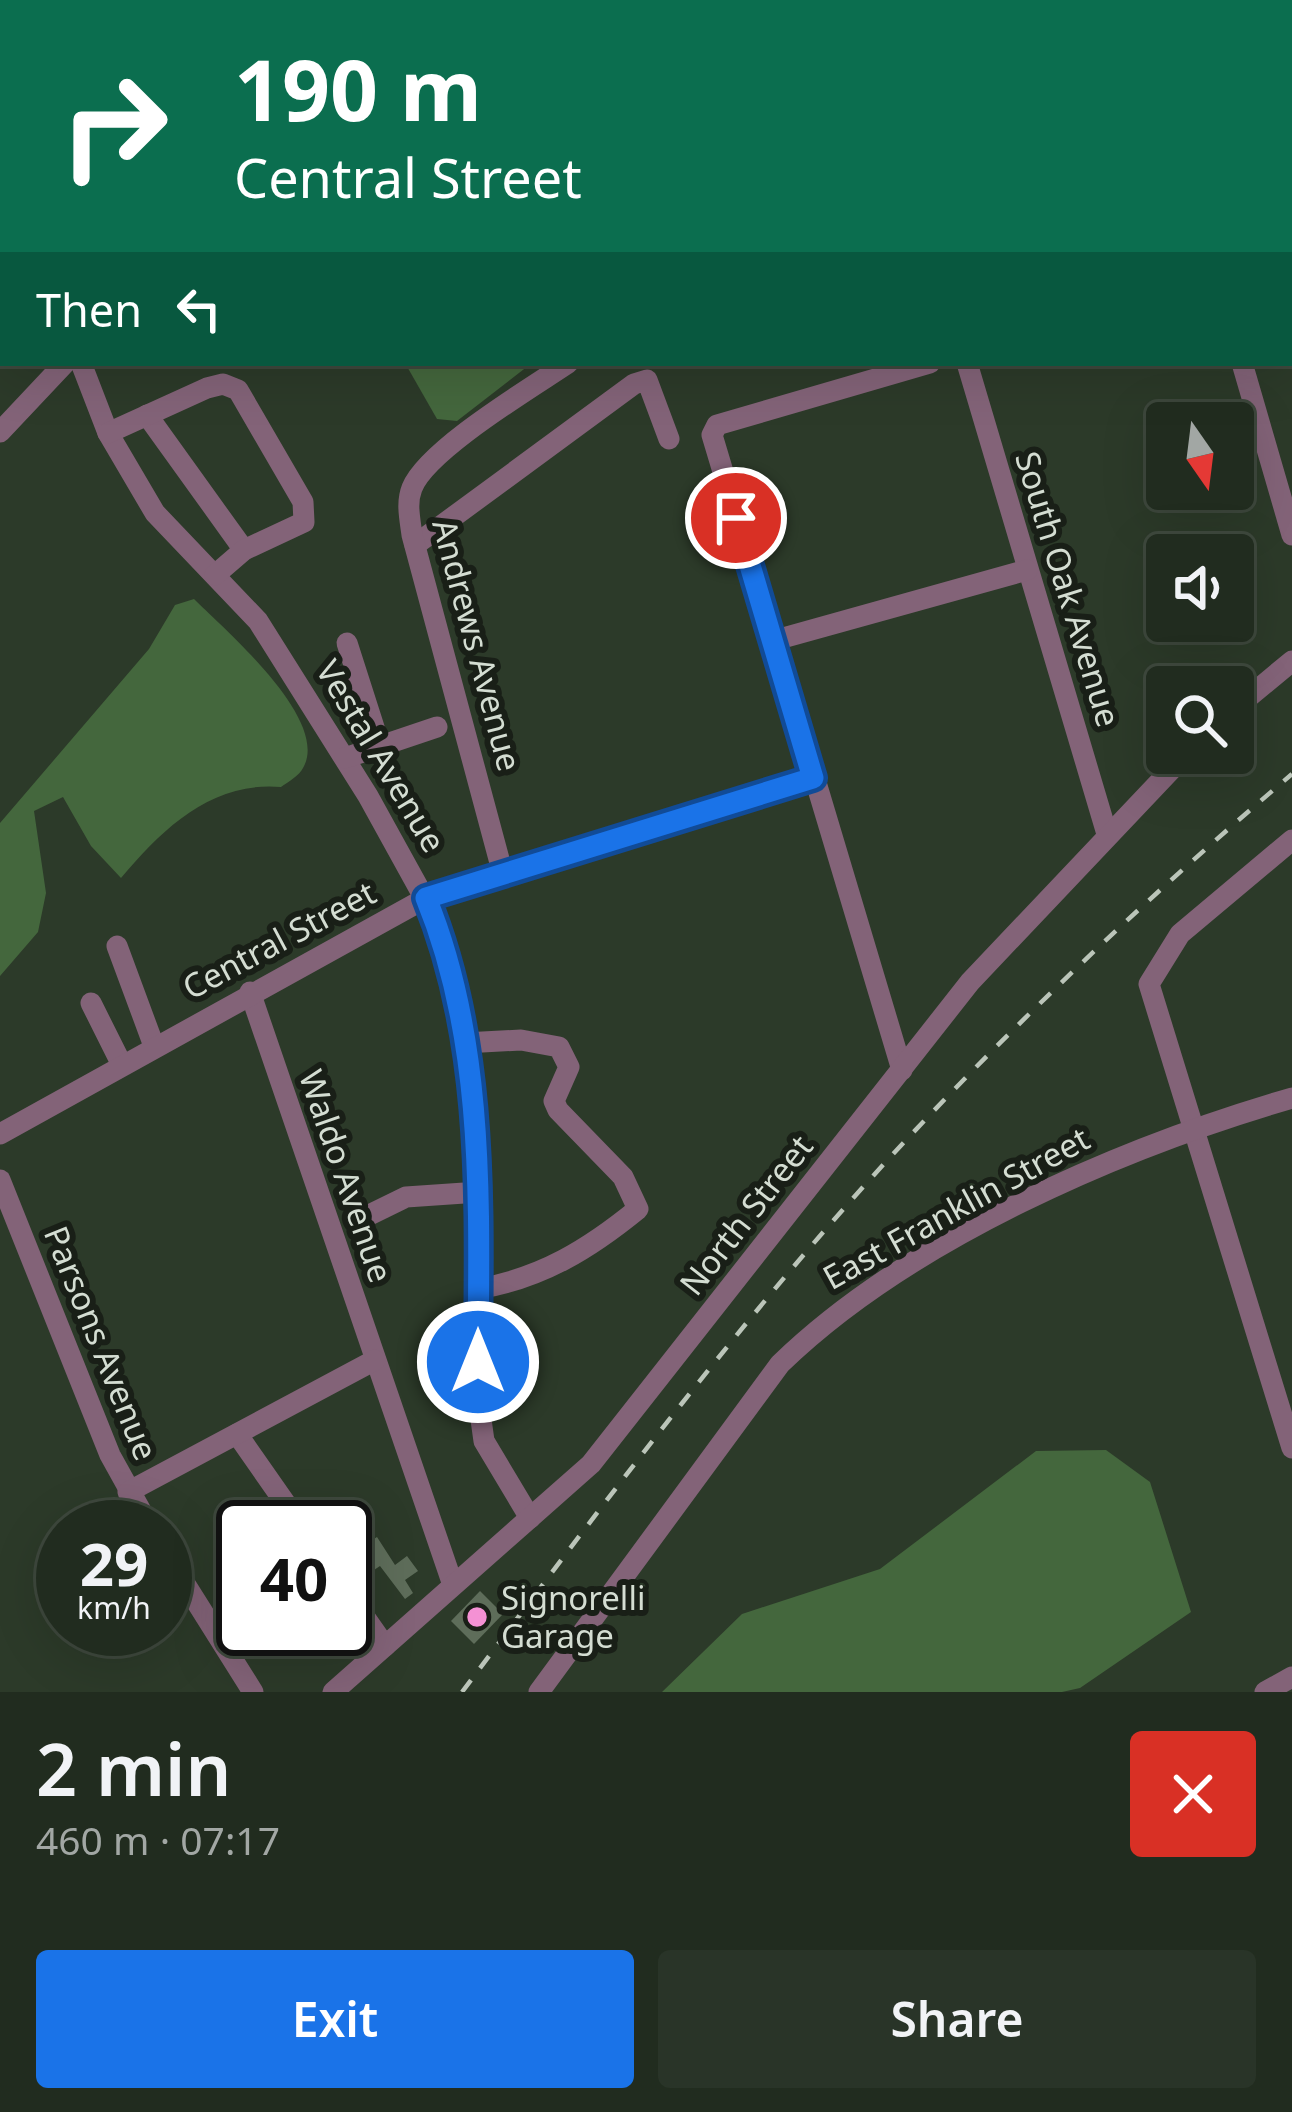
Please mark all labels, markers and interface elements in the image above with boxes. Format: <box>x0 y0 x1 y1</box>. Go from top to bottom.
text: 190 m <box>234 31 482 146</box>
icon: right <box>36 48 192 204</box>
text: Central Street <box>234 140 582 214</box>
icon: left <box>166 276 232 342</box>
text: Then <box>36 279 142 340</box>
north arrow <box>1146 402 1254 510</box>
map controls <box>1146 402 1254 774</box>
street label: South Oak Avenue <box>1005 446 1132 732</box>
pin <box>685 467 787 569</box>
icon: arrive <box>703 485 769 551</box>
street label: Andrews Avenue <box>422 514 533 776</box>
button: sound <box>1146 534 1254 642</box>
street label: Vestal Avenue <box>306 651 457 860</box>
button: search <box>1146 666 1254 774</box>
street label: Central Street <box>174 870 383 1009</box>
street label: Waldo Avenue <box>289 1064 404 1288</box>
street label: East Franklin Street <box>815 1116 1097 1299</box>
street label: North Street <box>669 1125 822 1304</box>
street label: Parsons Avenue <box>34 1219 169 1466</box>
position arrow <box>415 1299 541 1425</box>
speed limit sign: 40 <box>216 1500 372 1656</box>
text: 29 <box>80 1522 148 1604</box>
place label: Signorelli Garage <box>501 1575 645 1658</box>
text: km/h <box>77 1587 151 1628</box>
marker: Signorelli Garage <box>464 1604 490 1630</box>
text: 2 min <box>36 1719 231 1817</box>
button: close <box>1130 1731 1256 1857</box>
text: 460 m · 07:17 <box>36 1813 280 1866</box>
button: Exit <box>36 1950 634 2088</box>
button: Share <box>658 1950 1256 2088</box>

